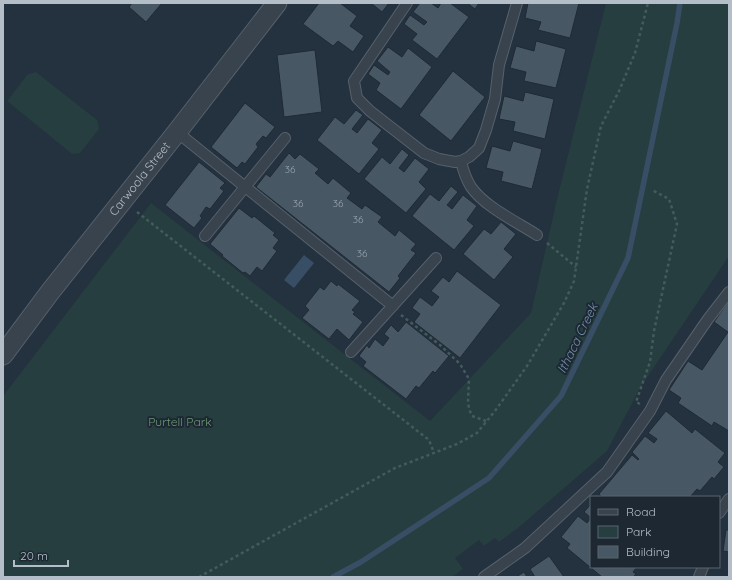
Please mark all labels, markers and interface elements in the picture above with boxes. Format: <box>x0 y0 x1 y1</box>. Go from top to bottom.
street label: Carwoola Street <box>106 139 173 219</box>
house number: 36 <box>285 163 296 176</box>
house number: 36 <box>293 197 304 210</box>
house number: 36 <box>333 197 344 210</box>
house number: 36 <box>353 213 364 226</box>
house number: 36 <box>357 247 368 260</box>
water label: Ithaca Creek <box>553 299 601 376</box>
park label: Purtell Park <box>148 414 212 429</box>
legend <box>590 496 720 568</box>
text: Road <box>626 504 656 519</box>
text: Park <box>626 524 651 539</box>
scale bar <box>14 542 68 568</box>
text: Building <box>626 544 670 559</box>
text: 20 m <box>20 548 48 563</box>

